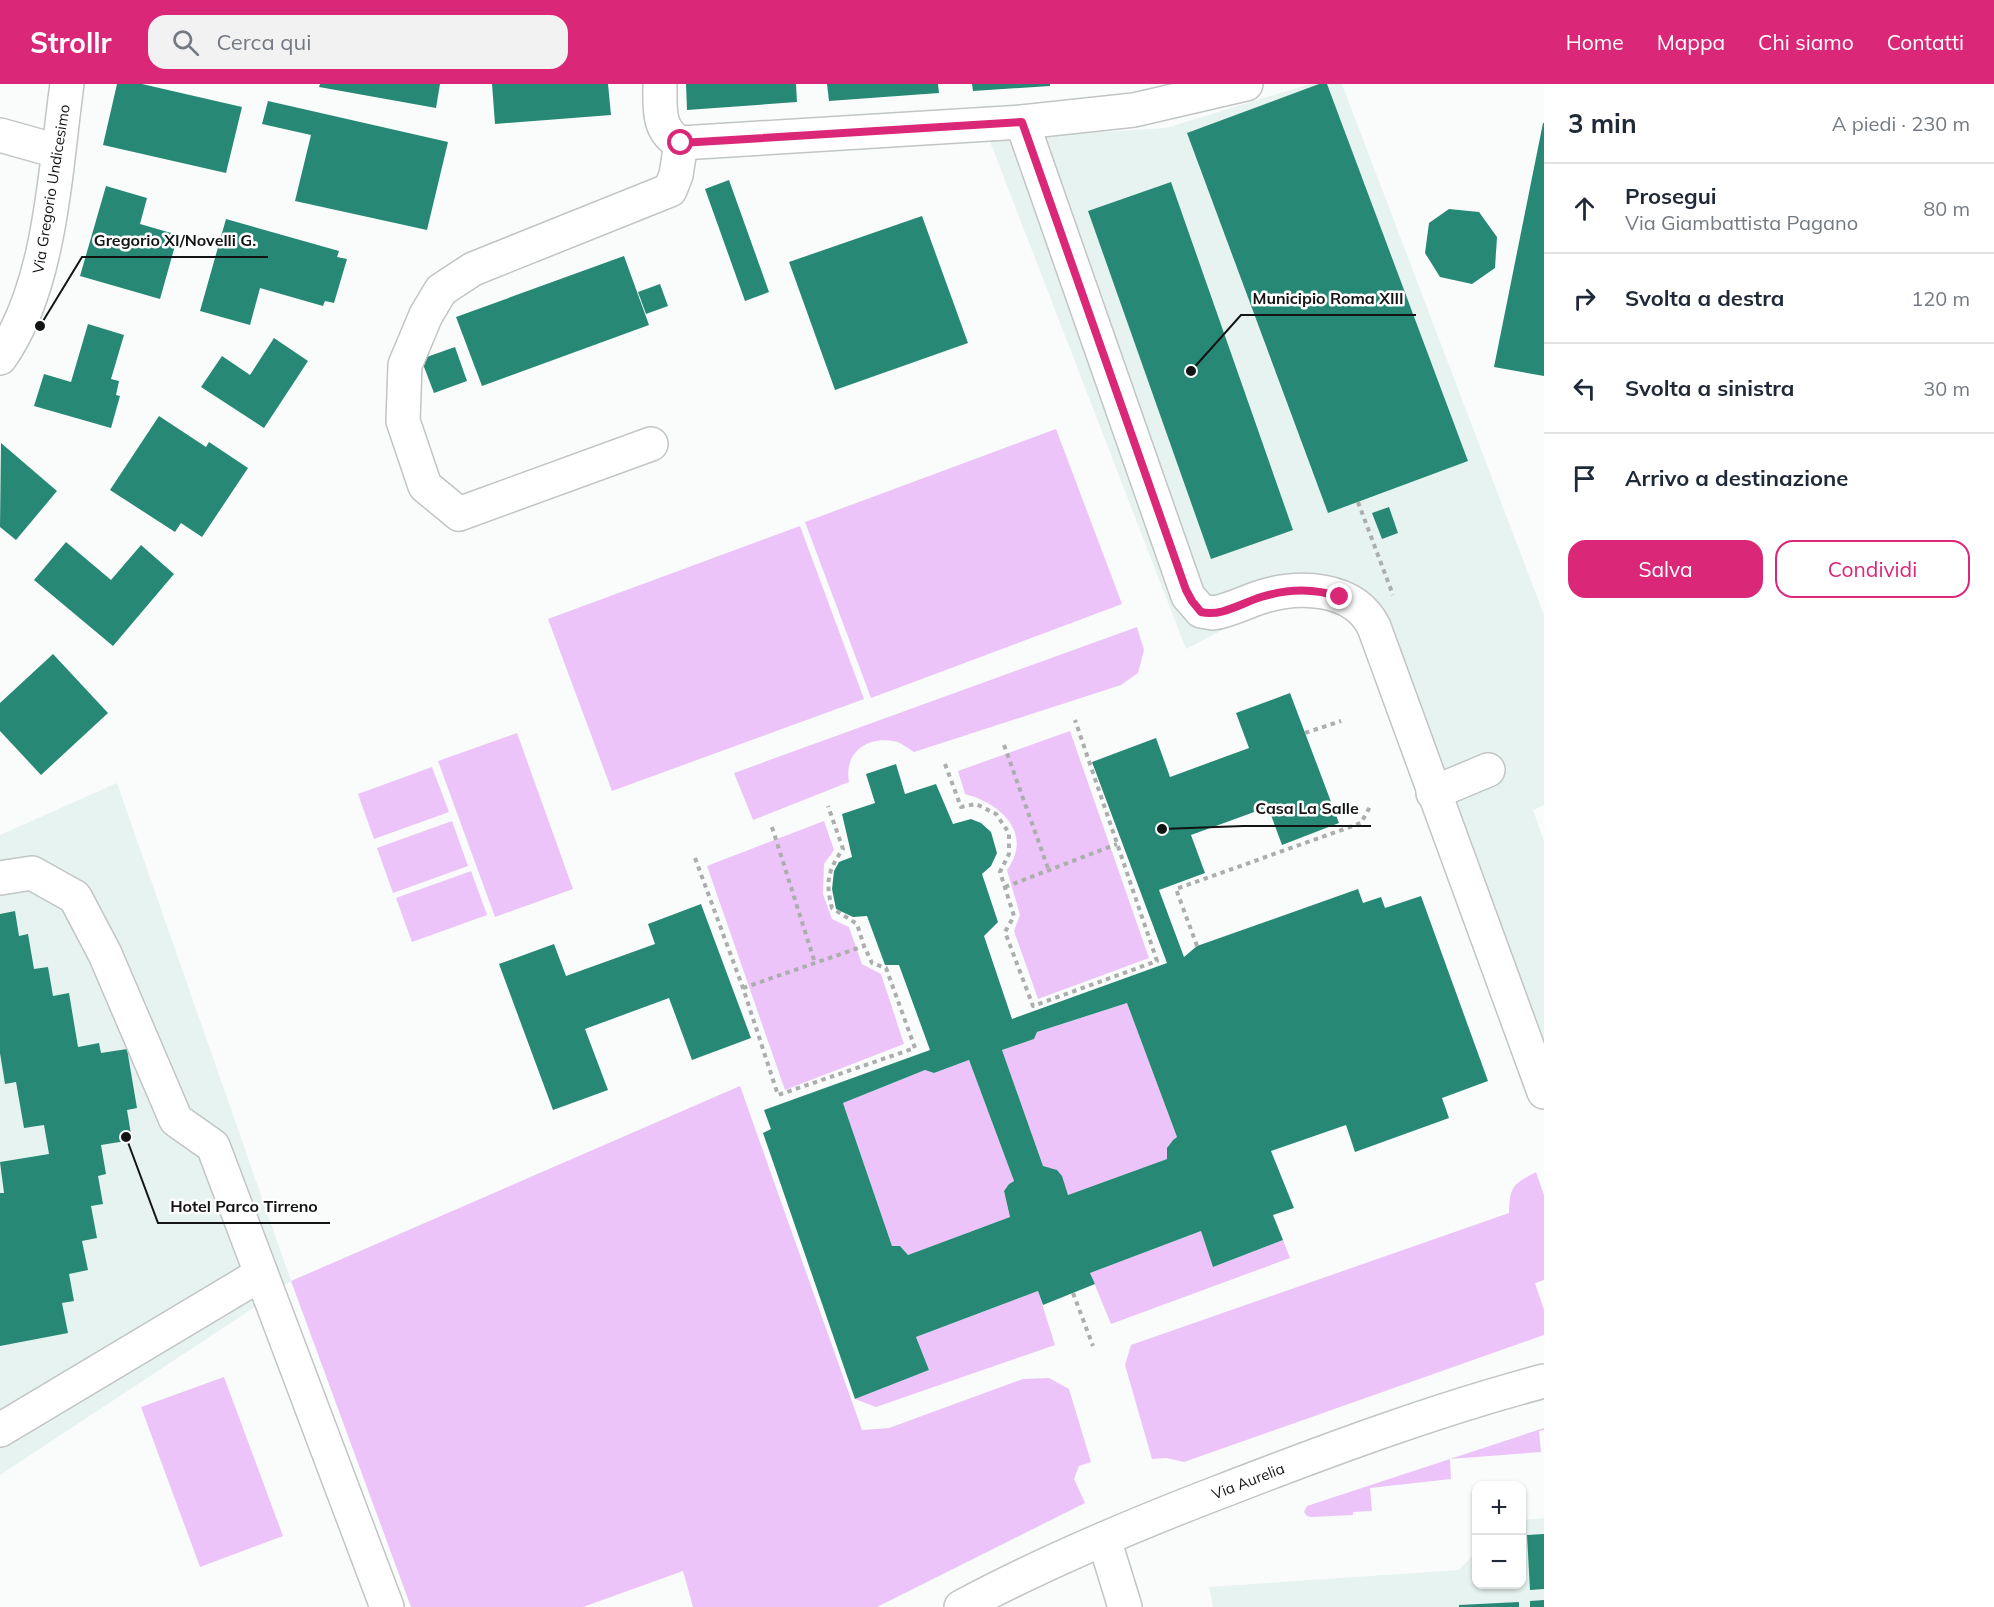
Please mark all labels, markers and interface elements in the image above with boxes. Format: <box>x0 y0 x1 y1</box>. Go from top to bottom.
search box <box>148 15 568 69</box>
text: Strollr <box>30 25 112 60</box>
icon: search <box>169 26 202 59</box>
text: Cerca qui <box>217 28 311 56</box>
text: Home <box>1566 29 1624 55</box>
text: Mappa <box>1657 29 1725 55</box>
text: Chi siamo <box>1758 29 1854 55</box>
text: Contatti <box>1887 29 1964 55</box>
street label: Via Gregorio Undicesimo <box>28 103 74 275</box>
text: 3 min <box>1568 107 1637 140</box>
text: A piedi · 230 m <box>1832 111 1970 136</box>
route start <box>667 129 693 155</box>
text: Prosegui <box>1625 182 1717 210</box>
icon: ahead <box>1568 192 1601 225</box>
text: 80 m <box>1923 196 1970 221</box>
text: Via Giambattista Pagano <box>1625 210 1858 235</box>
callout: Gregorio XI/Novelli G. <box>82 223 268 257</box>
text: Gregorio XI/Novelli G. <box>94 230 256 250</box>
callout: Municipio Roma XIII <box>1241 281 1416 315</box>
icon: right <box>1568 282 1601 315</box>
text: Svolta a destra <box>1625 284 1784 312</box>
text: 120 m <box>1911 286 1970 311</box>
text: Municipio Roma XIII <box>1252 288 1404 308</box>
icon: left <box>1568 372 1601 405</box>
text: Svolta a sinistra <box>1625 374 1794 402</box>
text: 30 m <box>1923 376 1970 401</box>
icon: arrive <box>1568 462 1601 495</box>
text: Arrivo a destinazione <box>1625 464 1848 492</box>
button: Salva <box>1568 540 1763 598</box>
button: Condividi <box>1775 540 1970 598</box>
route end <box>1326 583 1352 609</box>
callout: Casa La Salle <box>1243 792 1371 826</box>
text: Casa La Salle <box>1255 798 1359 818</box>
callout: Hotel Parco Tirreno <box>158 1189 330 1223</box>
text: Hotel Parco Tirreno <box>170 1196 318 1216</box>
street label: Via Aurelia <box>1209 1458 1287 1504</box>
map controls <box>1472 1481 1526 1589</box>
button: + <box>1472 1481 1526 1535</box>
button: − <box>1472 1535 1526 1589</box>

